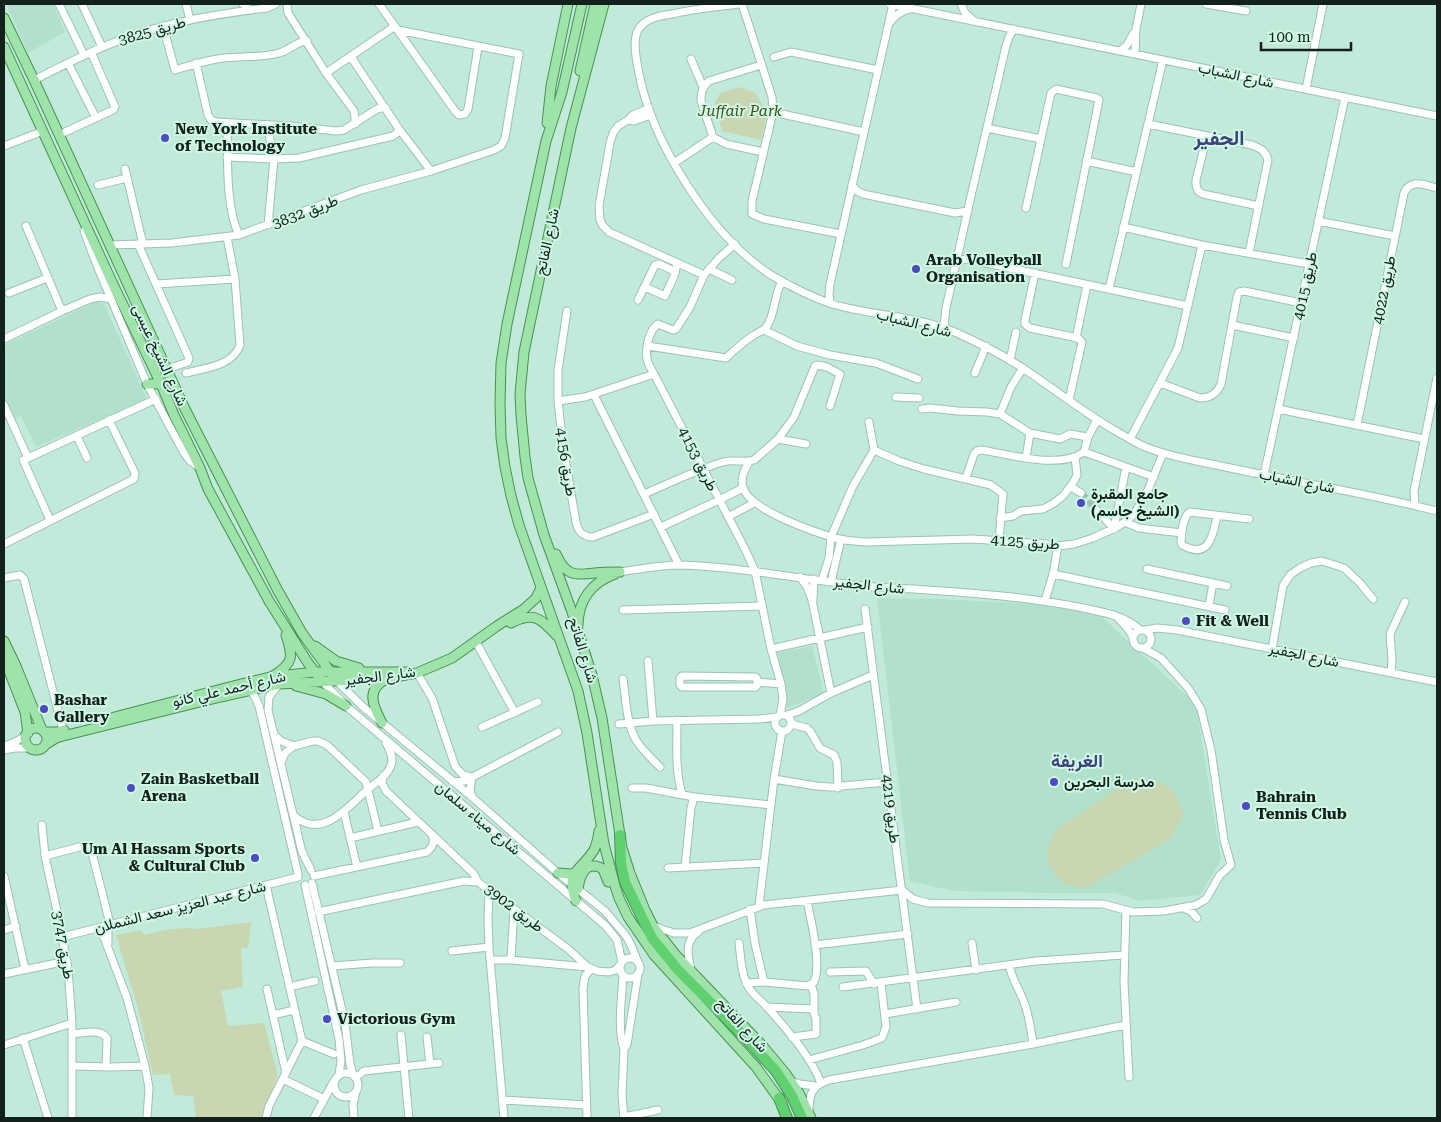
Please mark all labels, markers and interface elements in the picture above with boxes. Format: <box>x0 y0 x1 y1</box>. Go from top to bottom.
street label: طريق 3825 <box>116 13 188 50</box>
scale bar <box>1261 20 1351 52</box>
text: 100 m <box>1268 28 1311 46</box>
street label: شارع الشباب <box>1196 58 1276 94</box>
park label: Juffair Park <box>697 102 783 120</box>
place label: New York Institute of Technology <box>175 120 317 155</box>
district label: الجفير <box>1193 126 1244 151</box>
marker: New York Institute of Technology <box>159 132 171 144</box>
street label: طريق 3832 <box>269 191 341 234</box>
street label: شارع الفاتح <box>531 207 565 278</box>
street label: طريق 4015 <box>1289 250 1322 322</box>
place label: Arab Volleyball Organisation <box>926 251 1042 286</box>
street label: طريق 4022 <box>1369 254 1400 326</box>
marker: Arab Volleyball Organisation <box>910 263 922 275</box>
street label: شارع الشيخ عيسى <box>127 301 192 410</box>
street label: شارع الشباب <box>874 305 954 343</box>
street label: طريق 4153 <box>673 424 722 495</box>
street label: طريق 4156 <box>551 426 580 498</box>
street label: شارع الشباب <box>1257 465 1337 499</box>
place label: جامع المقبرة (الشيخ جاسم) <box>1091 485 1179 521</box>
marker: جامع المقبرة (الشيخ جاسم) <box>1075 497 1087 509</box>
street label: طريق 4125 <box>990 531 1060 554</box>
street label: شارع الجفير <box>831 572 906 600</box>
place label: Fit & Well <box>1196 612 1269 630</box>
street label: شارع الفاتح <box>563 615 602 686</box>
marker: Fit & Well <box>1180 615 1192 627</box>
street label: شارع الجفير <box>1266 639 1341 673</box>
street label: شارع الجفير <box>343 663 417 691</box>
street label: شارع أحمد علي كانو <box>171 667 288 715</box>
place label: Bashar Gallery <box>54 691 109 726</box>
marker: Bashar Gallery <box>38 703 50 715</box>
district label: الغريفة <box>1051 750 1103 772</box>
place label: Zain Basketball Arena <box>141 770 259 805</box>
place label: مدرسة البحرين <box>1064 773 1154 791</box>
street label: طريق 4219 <box>877 774 904 845</box>
marker: مدرسة البحرين <box>1048 776 1060 788</box>
street label: شارع ميناء سلمان <box>431 777 524 860</box>
marker: Zain Basketball Arena <box>125 782 137 794</box>
place label: Bahrain Tennis Club <box>1256 788 1347 823</box>
marker: Bahrain Tennis Club <box>1240 800 1252 812</box>
place label: Um Al Hassam Sports & Cultural Club <box>82 840 245 875</box>
marker: Um Al Hassam Sports & Cultural Club <box>249 852 261 864</box>
street label: شارع عبد العزيز سعد الشملان <box>92 877 268 939</box>
street label: طريق 3902 <box>480 880 547 937</box>
street label: طريق 3747 <box>47 909 78 981</box>
street label: شارع الفاتح <box>711 994 772 1058</box>
place label: Victorious Gym <box>337 1010 456 1028</box>
marker: Victorious Gym <box>321 1013 333 1025</box>

